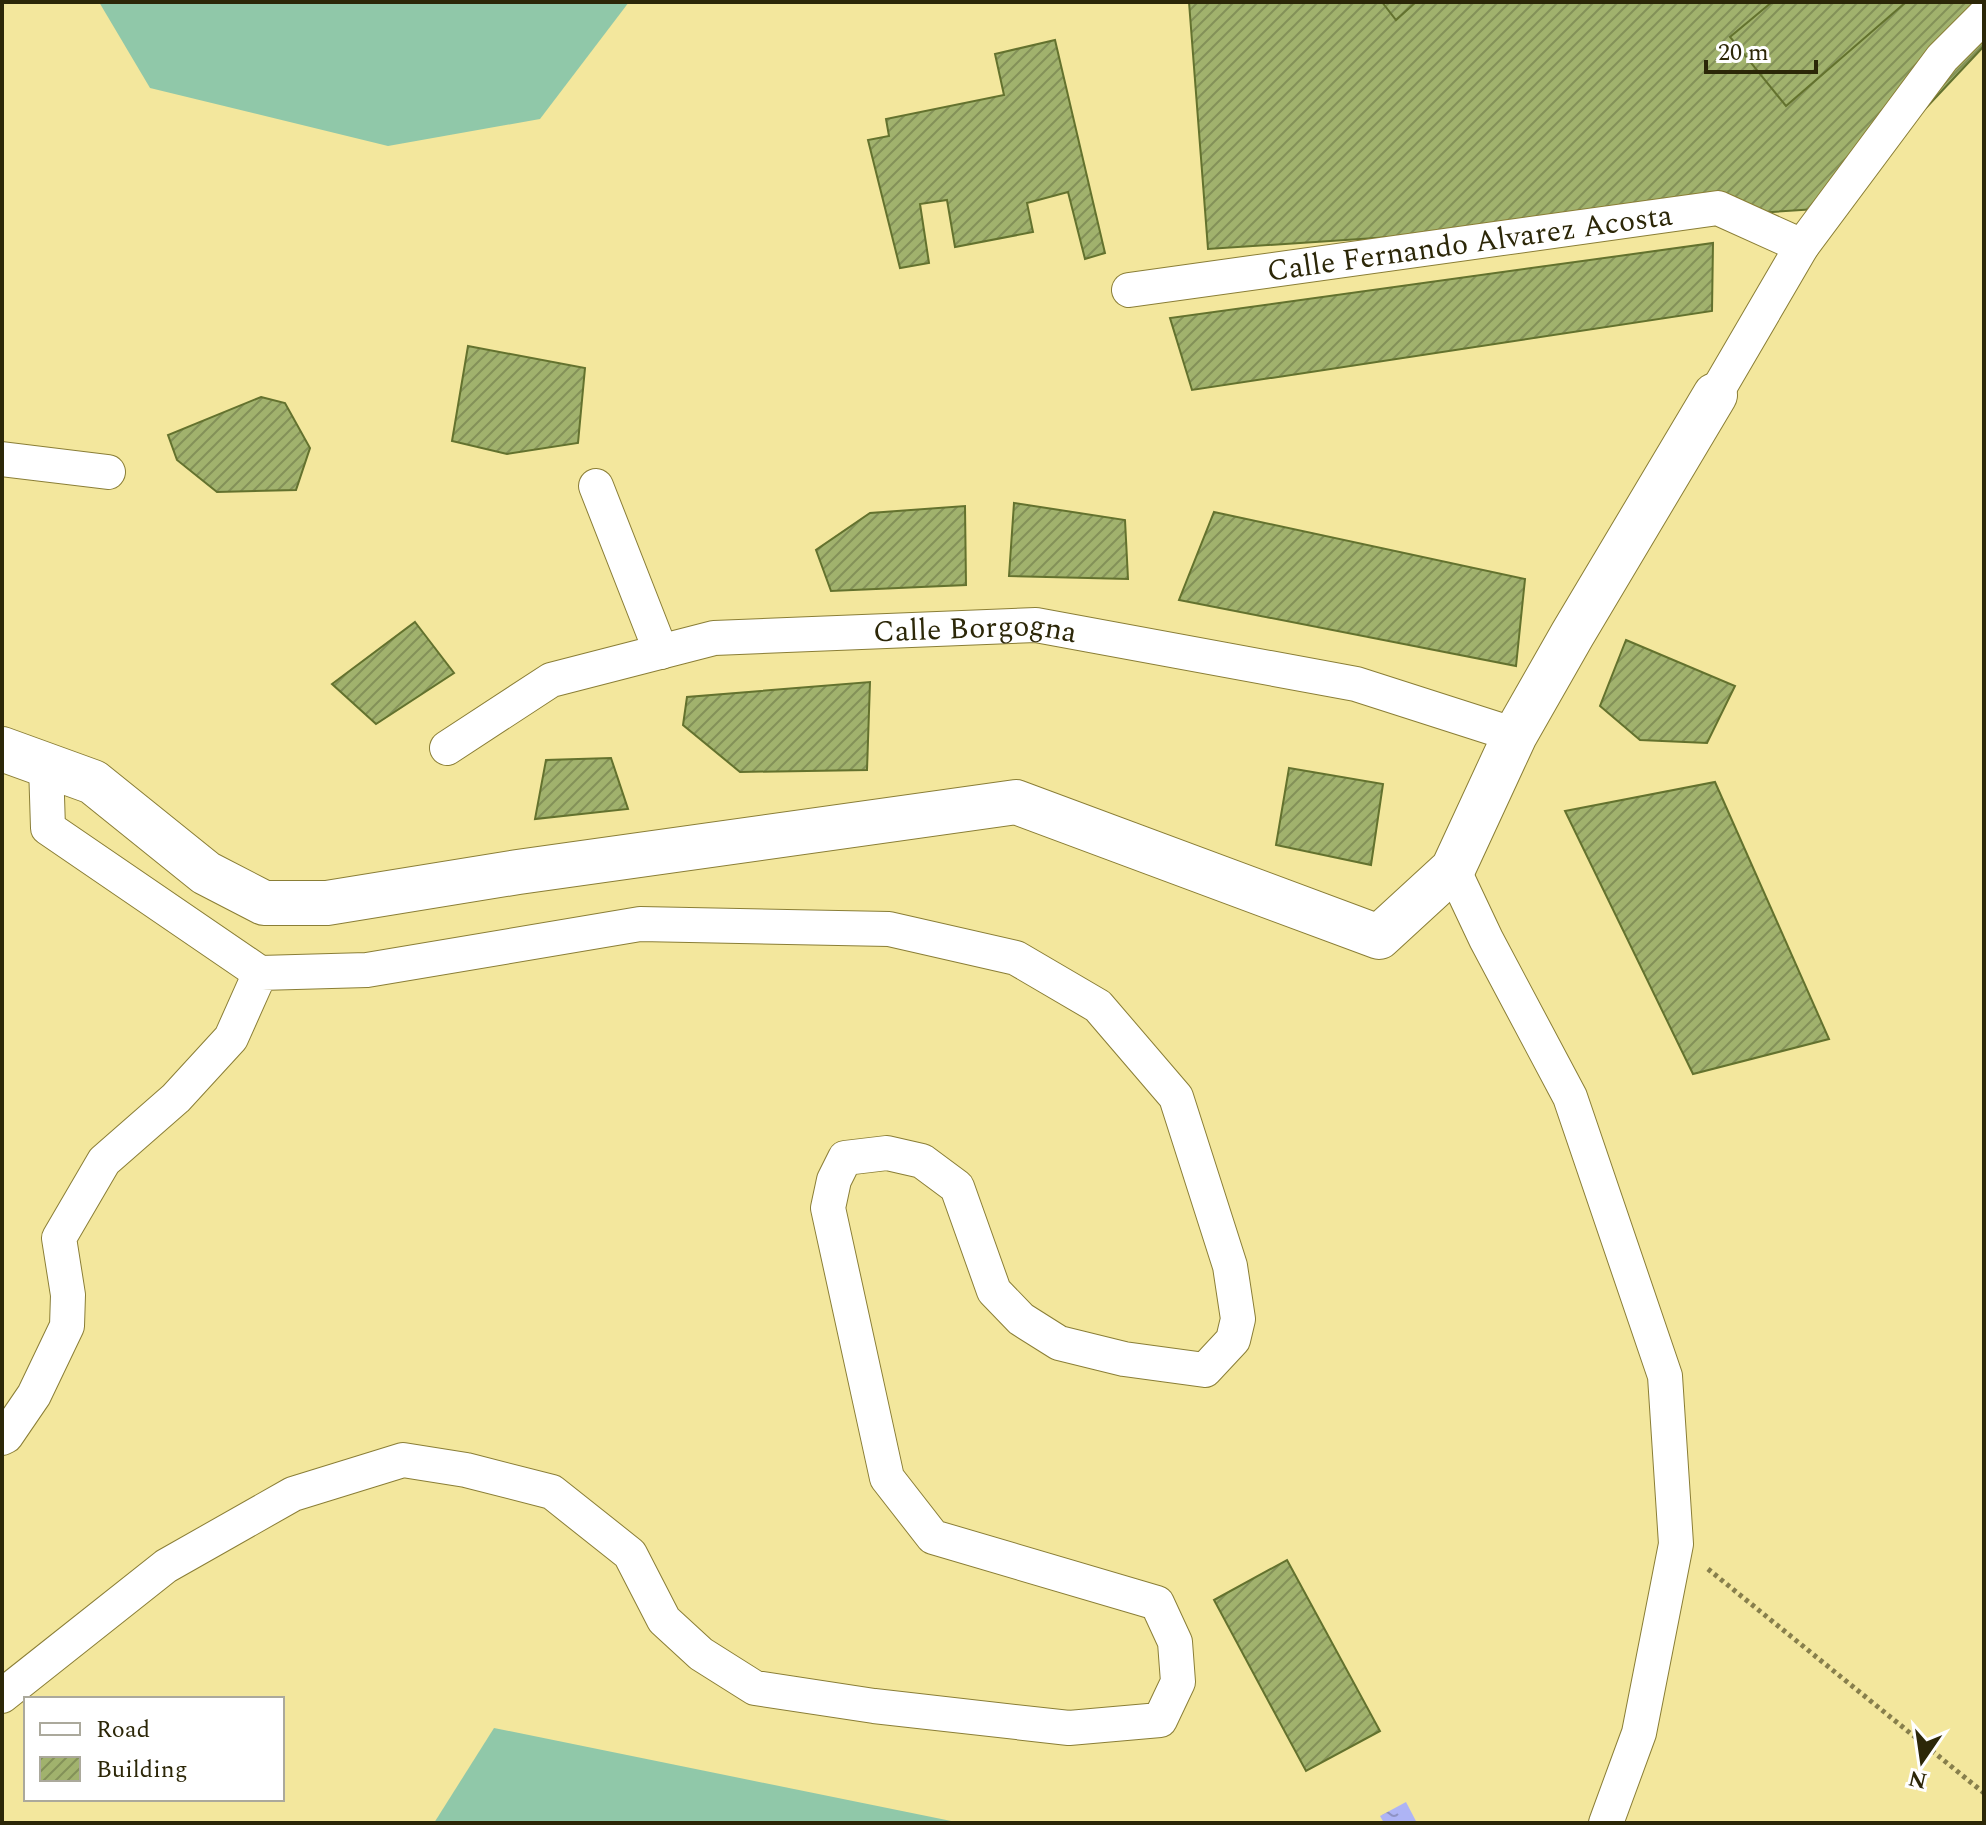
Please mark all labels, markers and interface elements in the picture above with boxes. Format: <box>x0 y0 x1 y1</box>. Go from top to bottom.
scale bar <box>1706 24 1816 74</box>
text: 20 m <box>1718 35 1769 71</box>
street label: Calle Fernando Alvarez Acosta <box>1264 193 1676 295</box>
street label: Calle Borgogna <box>872 602 1081 656</box>
legend <box>24 1697 284 1801</box>
text: Road <box>96 1712 150 1748</box>
north arrow <box>1882 1721 1962 1801</box>
text: Building <box>96 1752 188 1788</box>
text: N <box>1905 1761 1930 1797</box>

